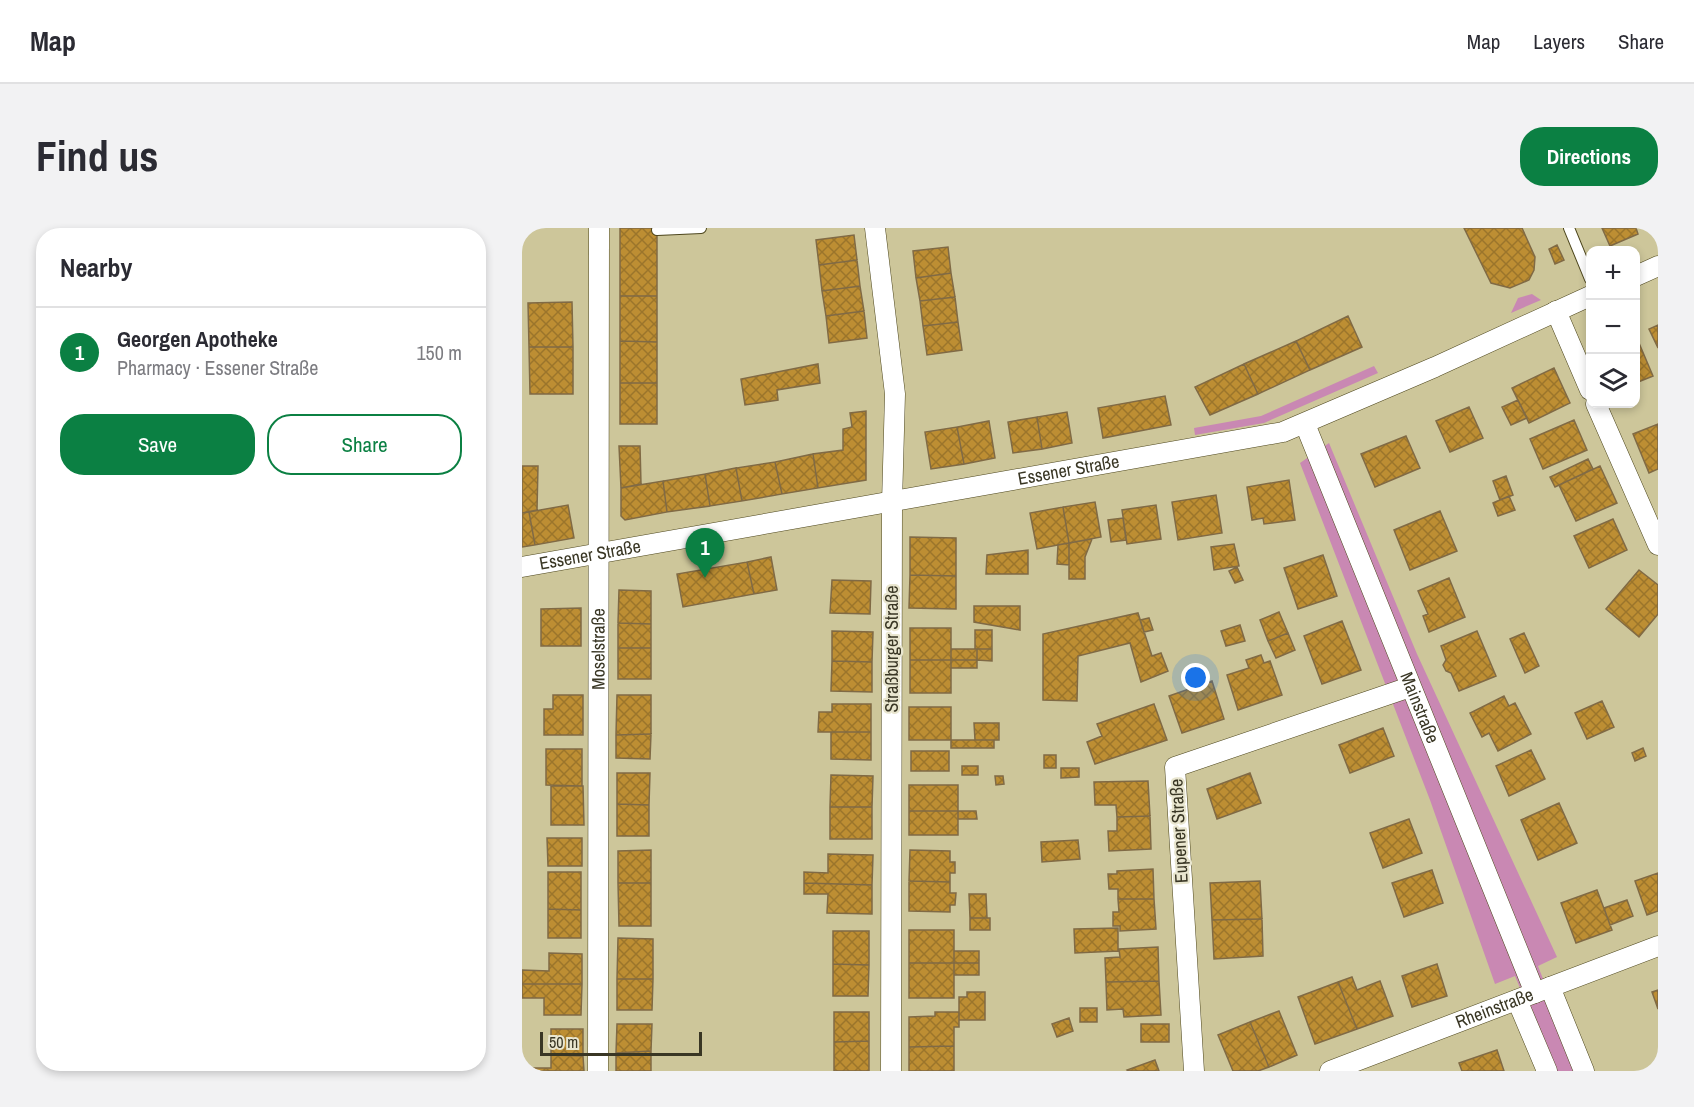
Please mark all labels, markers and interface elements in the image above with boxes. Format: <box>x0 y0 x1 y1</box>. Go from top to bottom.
text: Map <box>30 22 76 60</box>
text: Map <box>1467 27 1500 56</box>
text: Layers <box>1533 27 1585 56</box>
text: Share <box>1618 27 1664 56</box>
button: Directions <box>1520 127 1658 186</box>
text: Find us <box>36 128 158 184</box>
map controls <box>1586 246 1640 408</box>
button: + <box>1586 246 1640 300</box>
text: Nearby <box>60 250 132 285</box>
button: − <box>1586 300 1640 354</box>
text: Georgen Apotheke <box>117 324 278 354</box>
text: 1 <box>75 339 84 366</box>
text: 150 m <box>416 339 462 366</box>
text: Pharmacy · Essener Straße <box>117 354 318 381</box>
button: layers <box>1586 354 1640 408</box>
button: Save <box>60 414 255 475</box>
button: Share <box>267 414 462 475</box>
street label: Essener Straße <box>1016 448 1121 491</box>
pin: 1 <box>686 528 724 578</box>
street label: Essener Straße <box>537 533 643 576</box>
street label: Straßburger Straße <box>879 585 904 713</box>
street label: Moselstraße <box>585 608 611 690</box>
your location <box>1181 663 1210 692</box>
street label: Mainstraße <box>1395 668 1446 747</box>
street label: Eupener Straße <box>1163 778 1194 884</box>
street label: Rheinstraße <box>1452 982 1537 1034</box>
scale bar <box>540 1029 702 1056</box>
text: 50 m <box>549 1031 578 1053</box>

